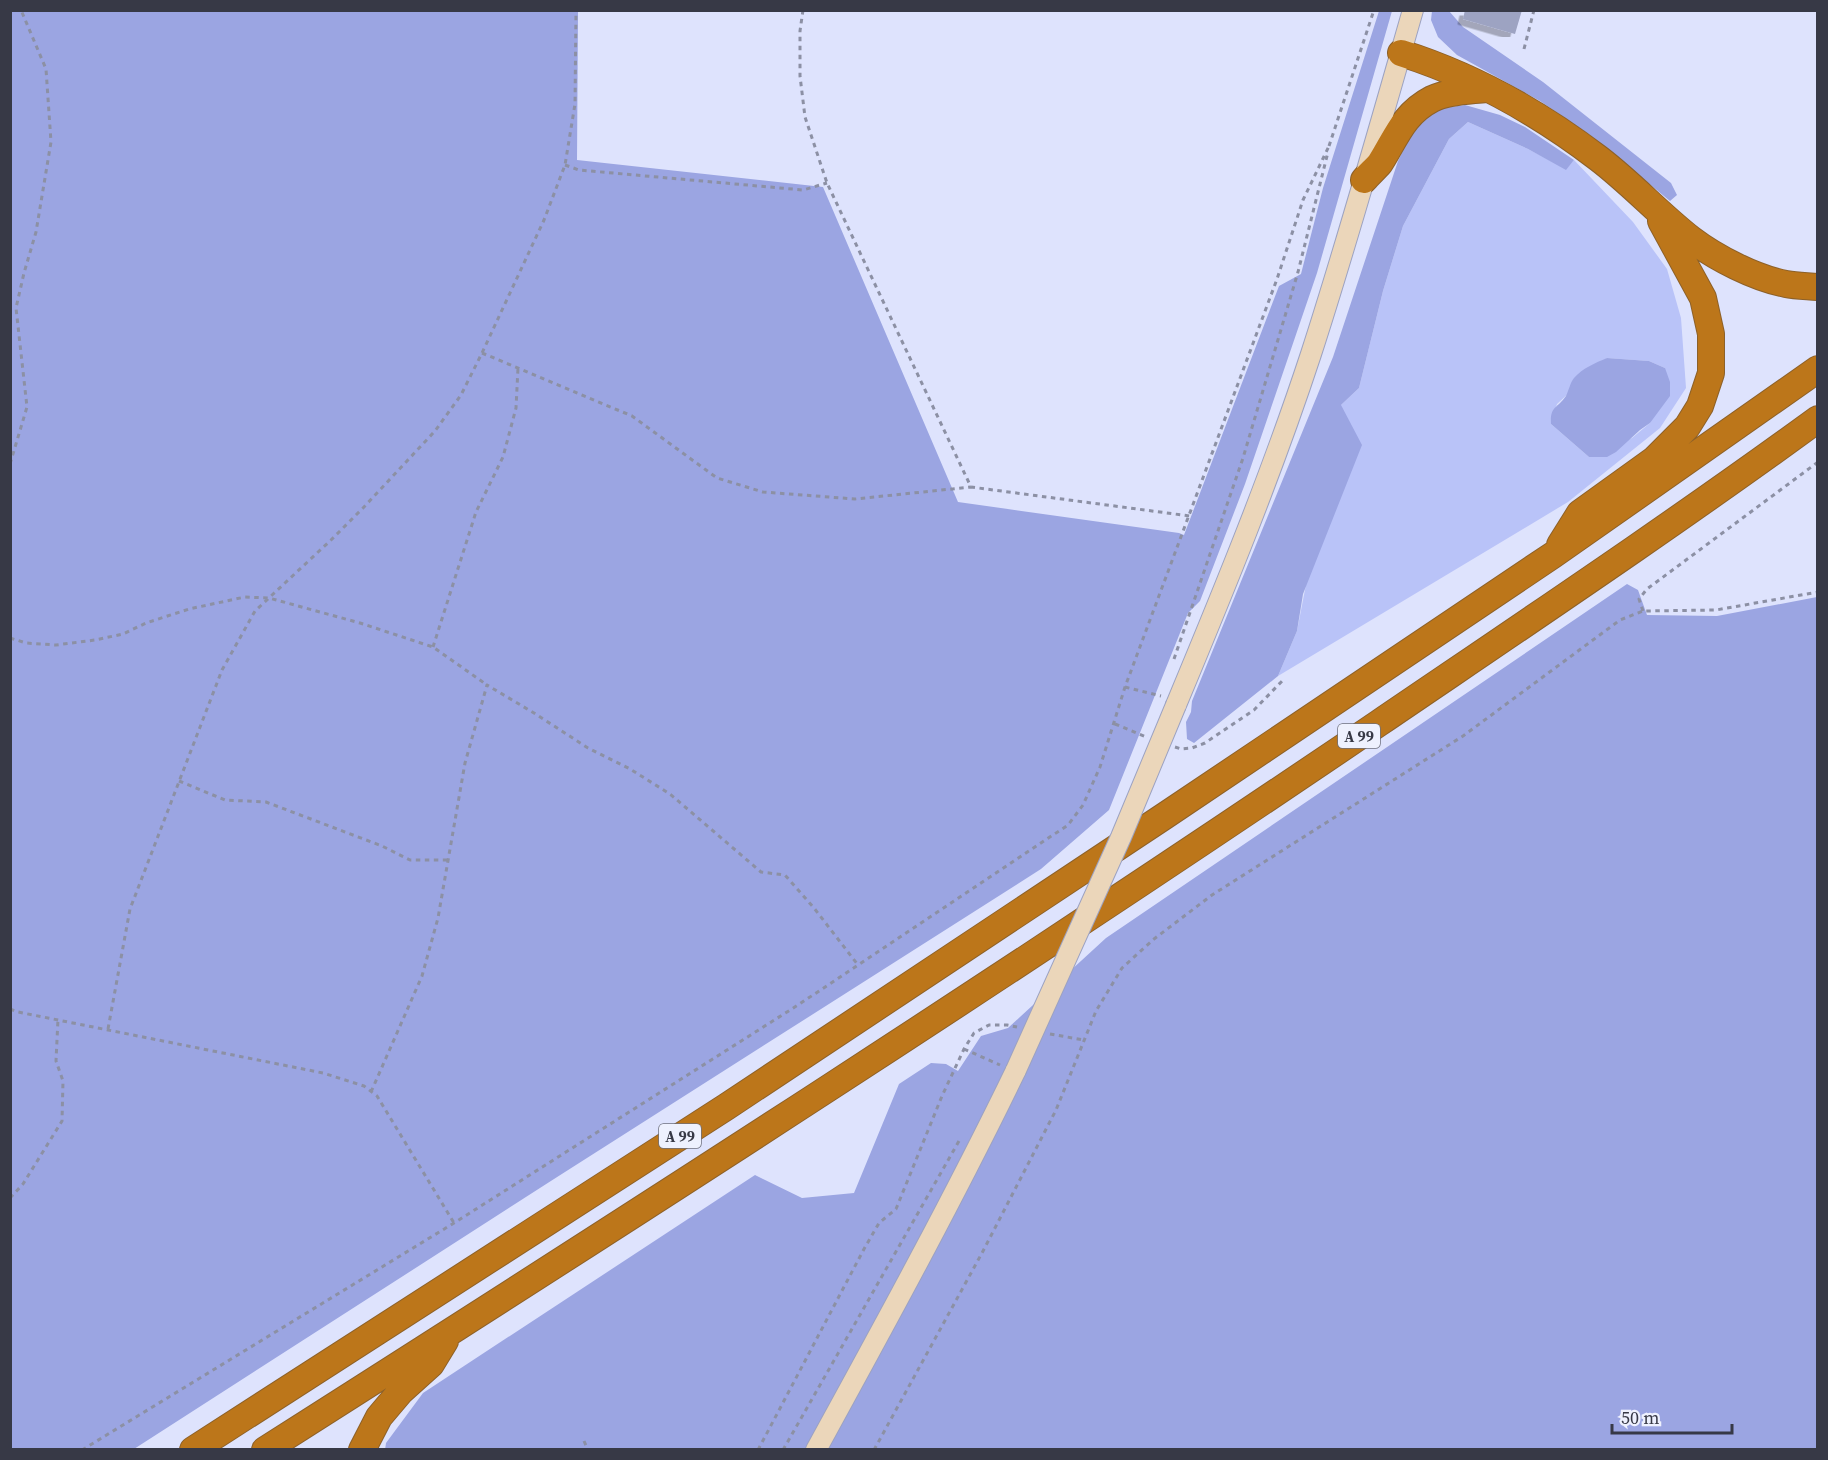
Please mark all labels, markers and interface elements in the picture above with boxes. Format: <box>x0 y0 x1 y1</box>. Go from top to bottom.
road number: A 99 <box>1338 724 1380 748</box>
road number: A 99 <box>659 1124 701 1148</box>
scale bar <box>1612 1397 1732 1435</box>
text: 50 m <box>1621 1405 1659 1430</box>

